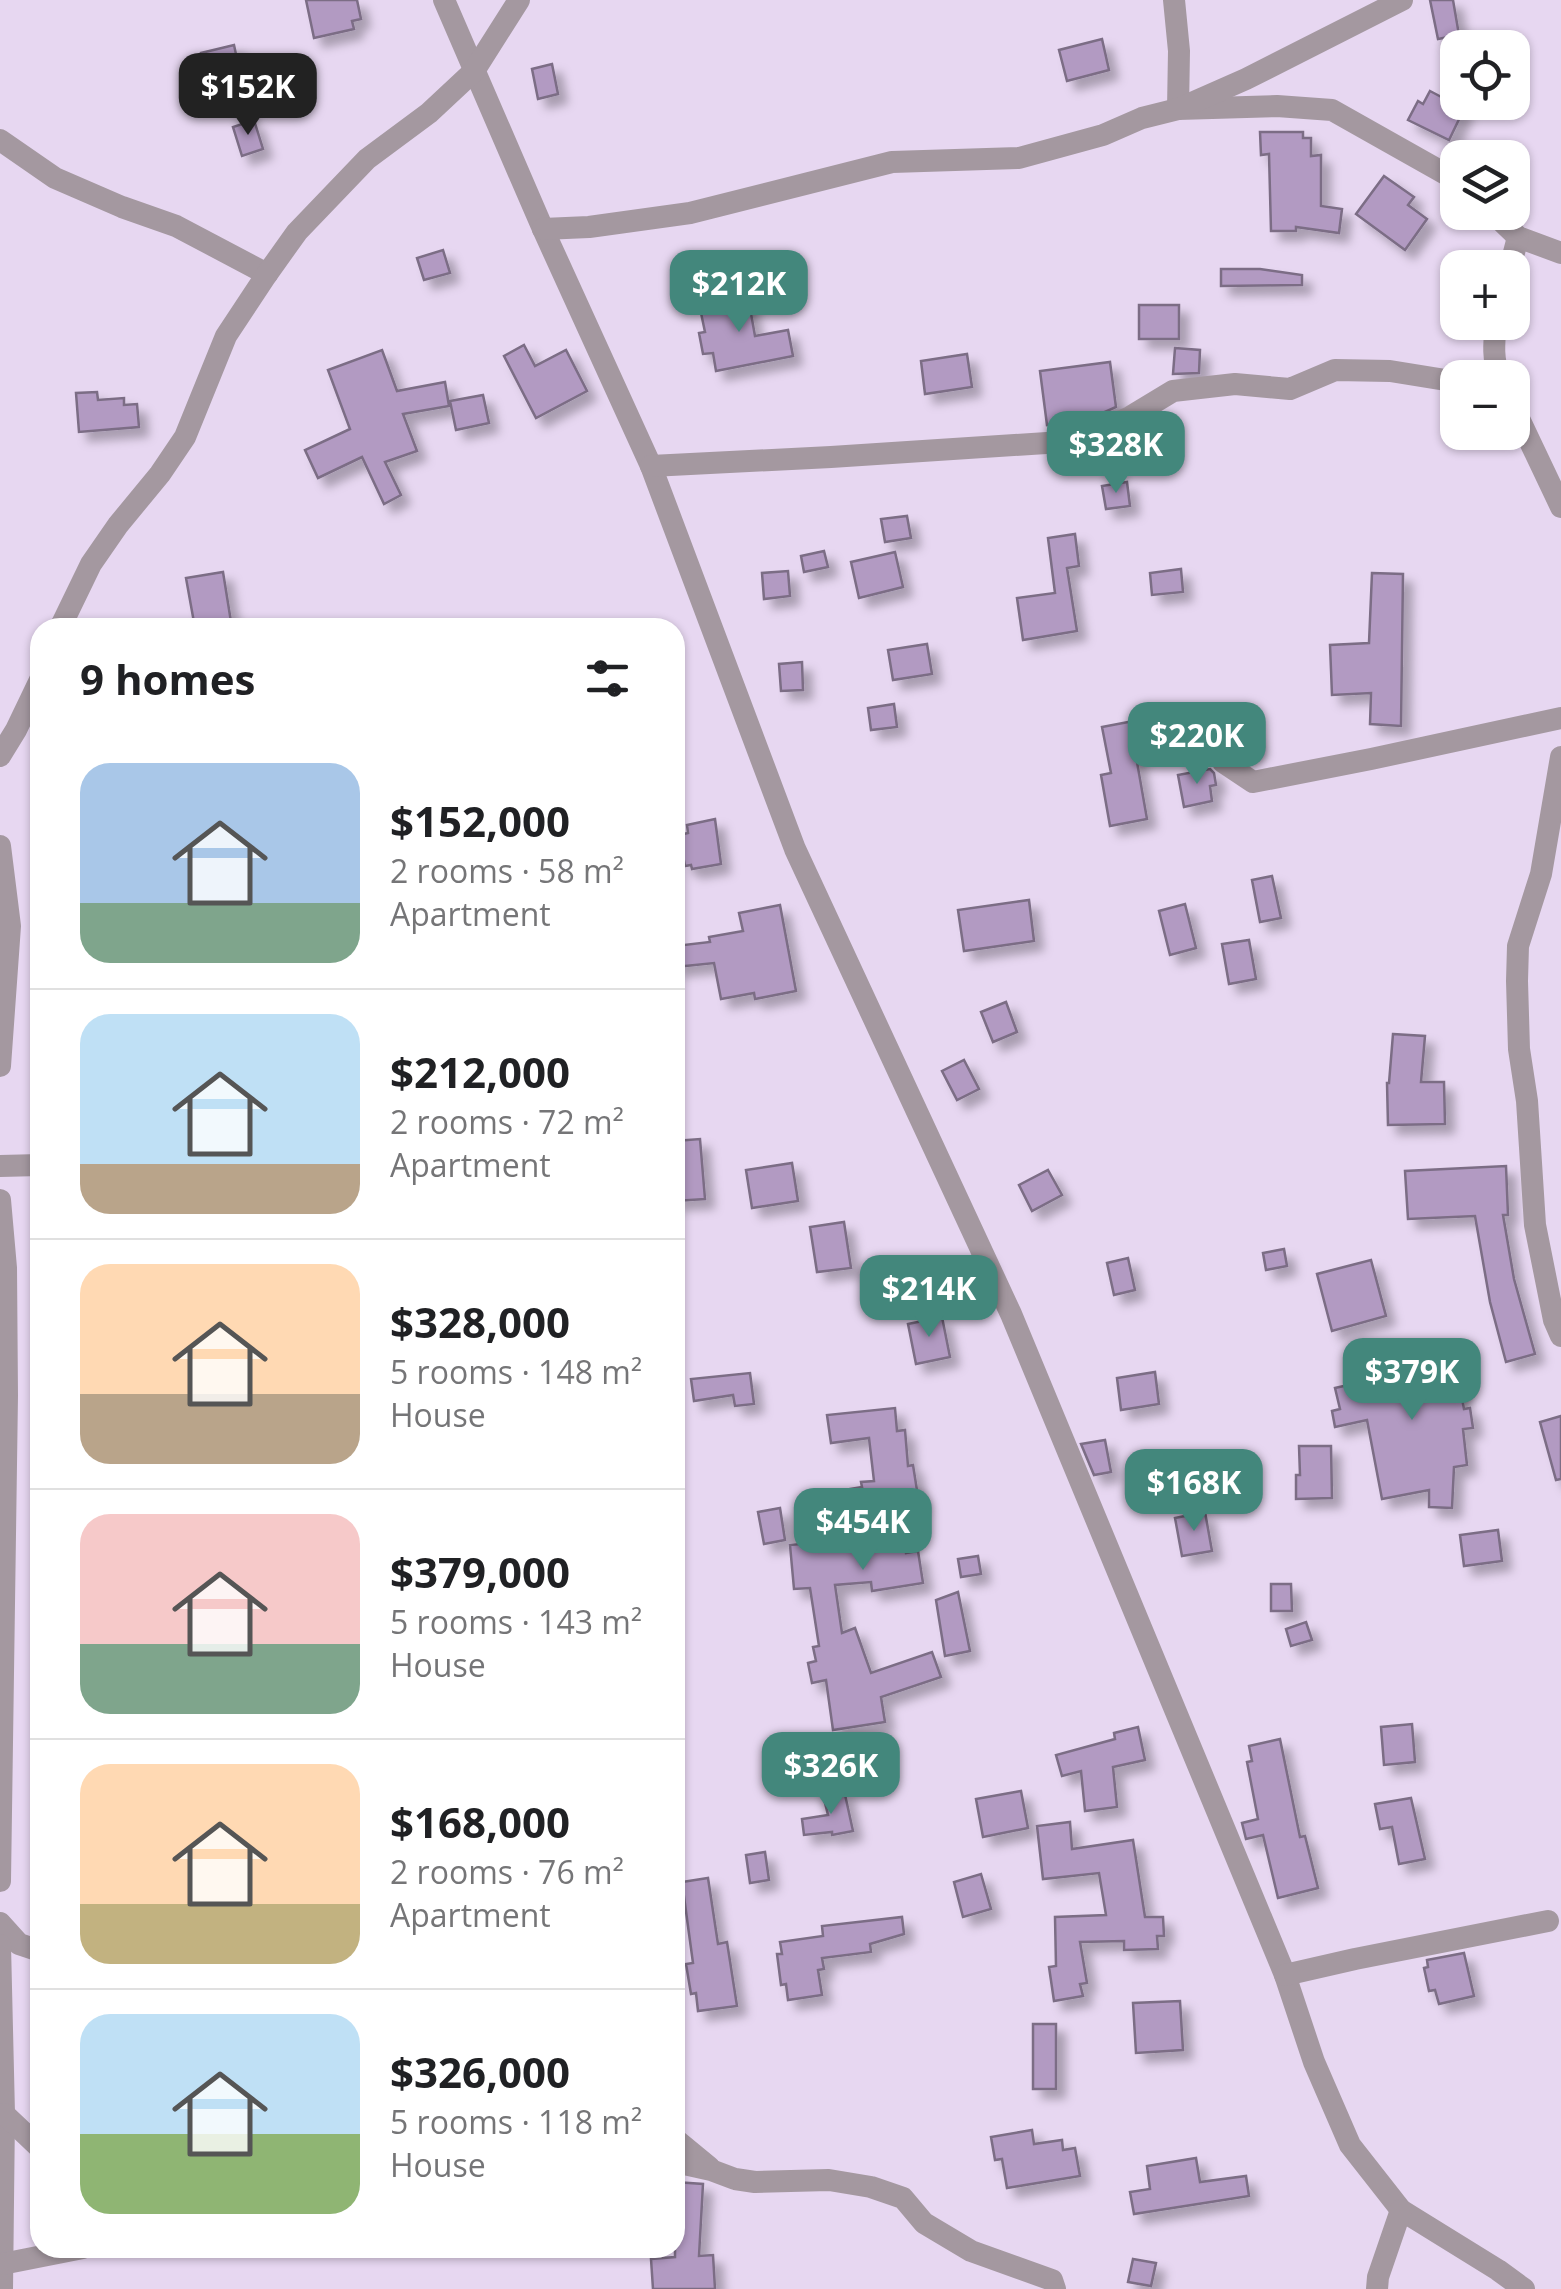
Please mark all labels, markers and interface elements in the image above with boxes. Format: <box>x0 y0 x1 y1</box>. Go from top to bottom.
map controls <box>1440 30 1530 450</box>
button: locate <box>1440 30 1530 120</box>
pin: $152K <box>178 53 318 138</box>
text: $152K <box>201 64 295 107</box>
button: layers <box>1440 140 1530 230</box>
pin: $212K <box>669 250 809 335</box>
button: + <box>1440 250 1530 340</box>
text: $212K <box>692 261 786 304</box>
button: − <box>1440 360 1530 450</box>
pin: $328K <box>1046 411 1186 496</box>
text: $328K <box>1069 422 1163 465</box>
text: 9 homes <box>80 650 255 707</box>
icon: filters <box>580 651 635 706</box>
pin: $220K <box>1127 702 1267 787</box>
text: $220K <box>1150 713 1244 756</box>
text: $152,000 <box>390 792 570 849</box>
icon: home <box>160 803 280 923</box>
text: 2 rooms · 58 m² <box>390 849 624 892</box>
text: Apartment <box>390 892 551 935</box>
text: $212,000 <box>390 1043 570 1100</box>
icon: home <box>160 1054 280 1174</box>
text: 2 rooms · 72 m² <box>390 1100 624 1143</box>
text: Apartment <box>390 1143 551 1186</box>
pin: $214K <box>859 1255 999 1340</box>
text: $214K <box>882 1266 976 1309</box>
text: $328,000 <box>390 1293 570 1350</box>
icon: home <box>160 1304 280 1424</box>
pin: $379K <box>1342 1338 1482 1423</box>
text: $379K <box>1365 1349 1459 1392</box>
text: 5 rooms · 148 m² <box>390 1350 642 1393</box>
text: House <box>390 1393 486 1436</box>
pin: $168K <box>1124 1449 1264 1534</box>
text: $168K <box>1147 1460 1241 1503</box>
pin: $454K <box>793 1488 933 1573</box>
text: $454K <box>816 1499 910 1542</box>
text: $379,000 <box>390 1543 570 1600</box>
icon: home <box>160 1554 280 1674</box>
text: 5 rooms · 143 m² <box>390 1600 642 1643</box>
text: House <box>390 1643 486 1686</box>
pin: $326K <box>761 1732 901 1817</box>
text: $326K <box>784 1743 878 1786</box>
text: $168,000 <box>390 1793 570 1850</box>
icon: home <box>160 1804 280 1924</box>
text: 2 rooms · 76 m² <box>390 1850 624 1893</box>
text: Apartment <box>390 1893 551 1936</box>
text: $326,000 <box>390 2043 570 2100</box>
icon: home <box>160 2054 280 2174</box>
text: 5 rooms · 118 m² <box>390 2100 642 2143</box>
text: House <box>390 2143 486 2186</box>

